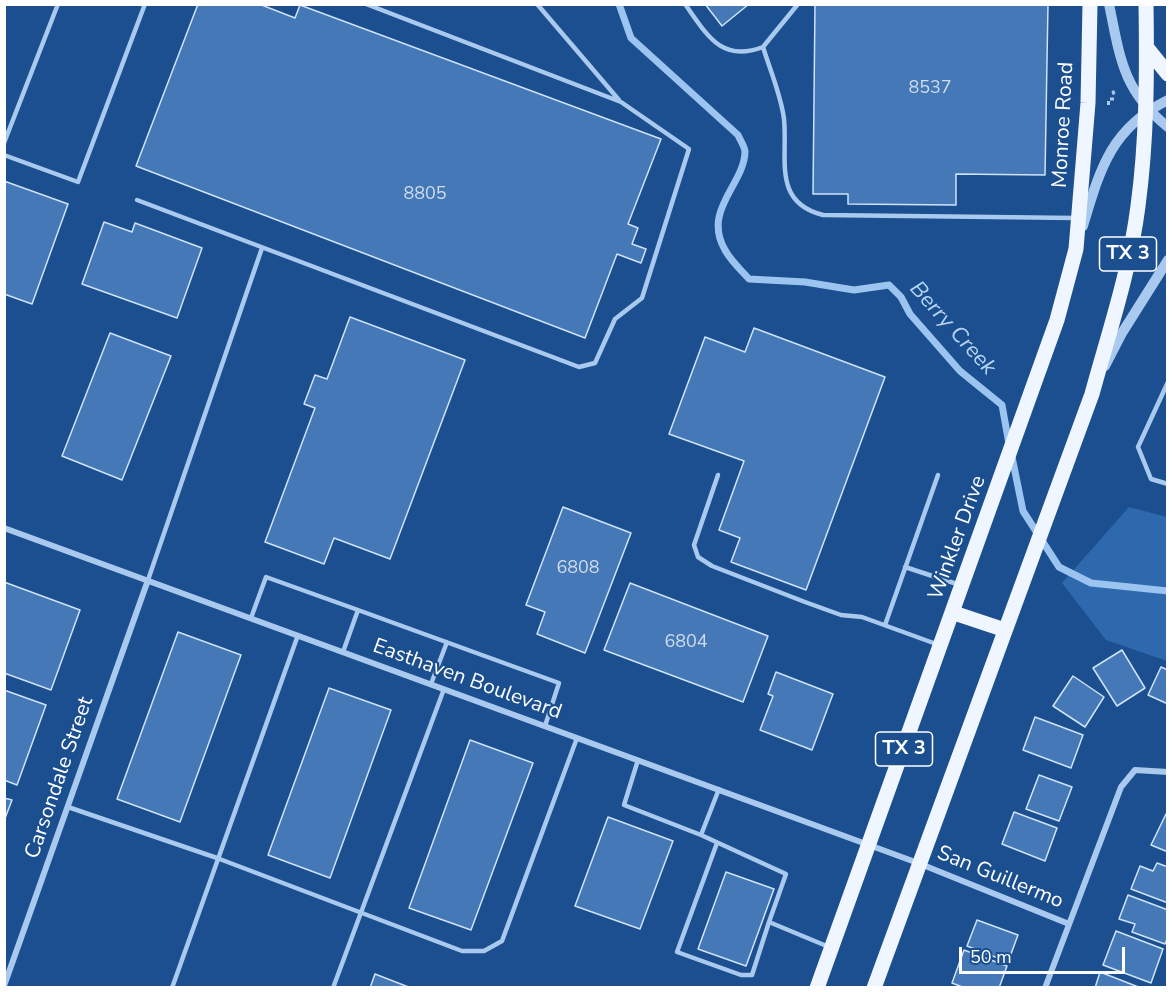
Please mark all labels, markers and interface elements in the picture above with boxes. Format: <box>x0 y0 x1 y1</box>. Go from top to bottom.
street label: Monroe Road <box>1048 61 1080 189</box>
house number: 8537 <box>908 78 952 100</box>
house number: 8805 <box>403 184 447 206</box>
road number: TX 3 <box>1100 237 1156 271</box>
water label: Berry Creek <box>903 277 1001 381</box>
street label: Winkler Drive <box>924 472 992 604</box>
house number: 6808 <box>556 558 600 580</box>
house number: 6804 <box>664 632 708 654</box>
street label: Easthaven Boulevard <box>369 634 565 726</box>
street label: Carsondale Street <box>21 694 99 862</box>
road number: TX 3 <box>876 732 932 766</box>
street label: San Guillermo <box>933 841 1067 915</box>
scale bar <box>962 935 1128 973</box>
text: 50 m <box>970 945 1012 969</box>

